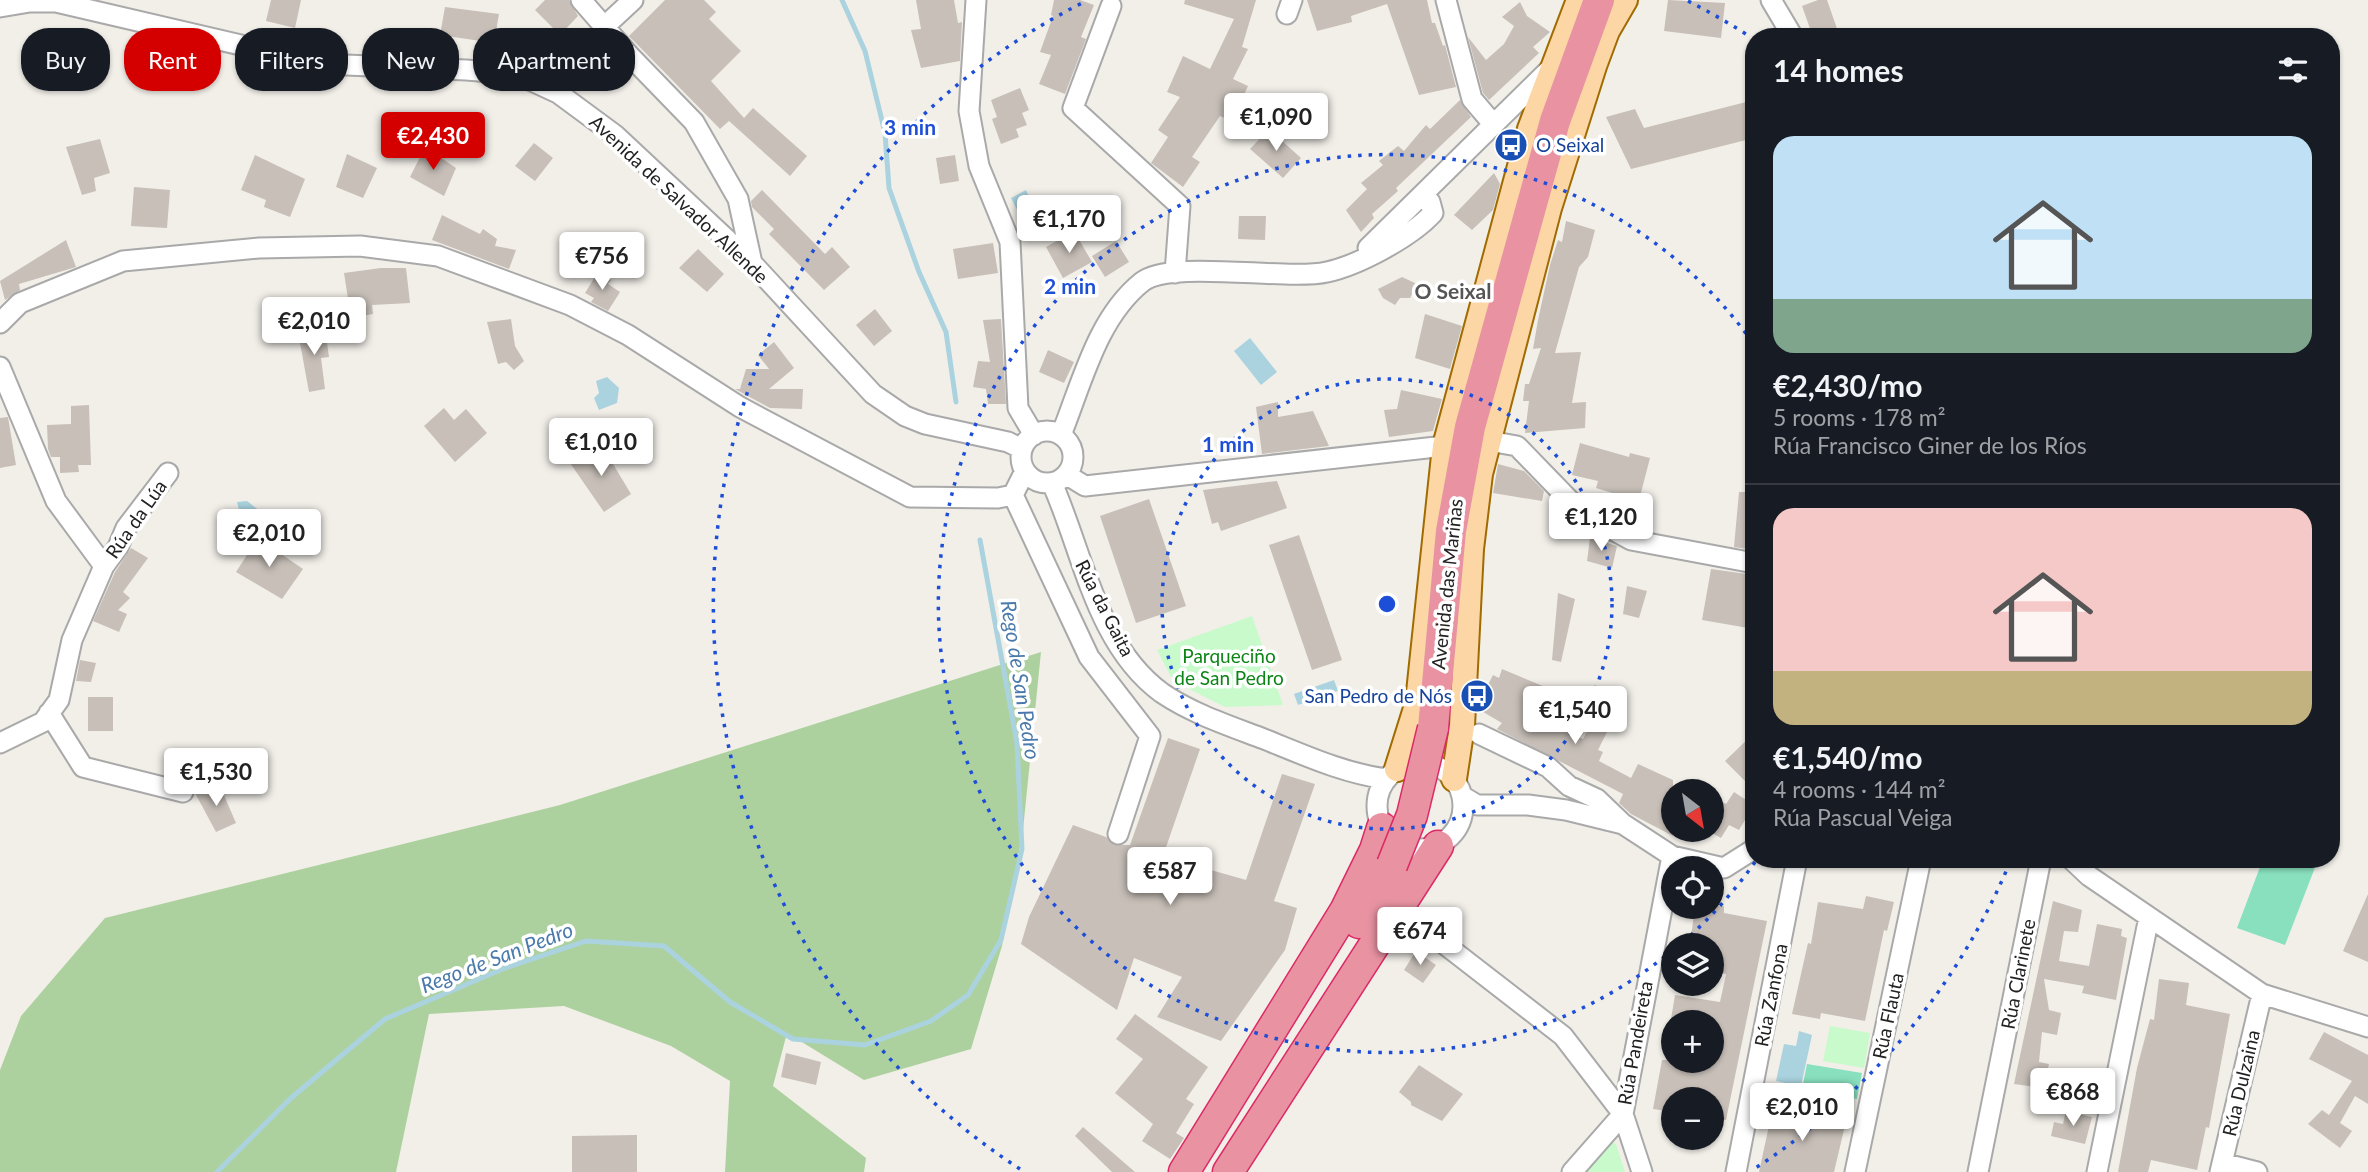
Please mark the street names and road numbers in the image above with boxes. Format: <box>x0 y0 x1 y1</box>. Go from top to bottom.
street label: Avenida de Salvador Allende <box>585 110 773 287</box>
street label: Rúa da Lúa <box>100 475 171 562</box>
street label: Avenida das Mariñas <box>1426 497 1467 670</box>
street label: Rúa da Gaita <box>1071 556 1140 660</box>
street label: Rúa Clarinete <box>1996 917 2039 1031</box>
street label: Rúa Zanfona <box>1749 941 1792 1049</box>
street label: Rúa Flauta <box>1867 971 1908 1061</box>
street label: Rúa Pandeireta <box>1612 979 1657 1107</box>
street label: Rúa Dulzaina <box>2217 1027 2264 1138</box>

